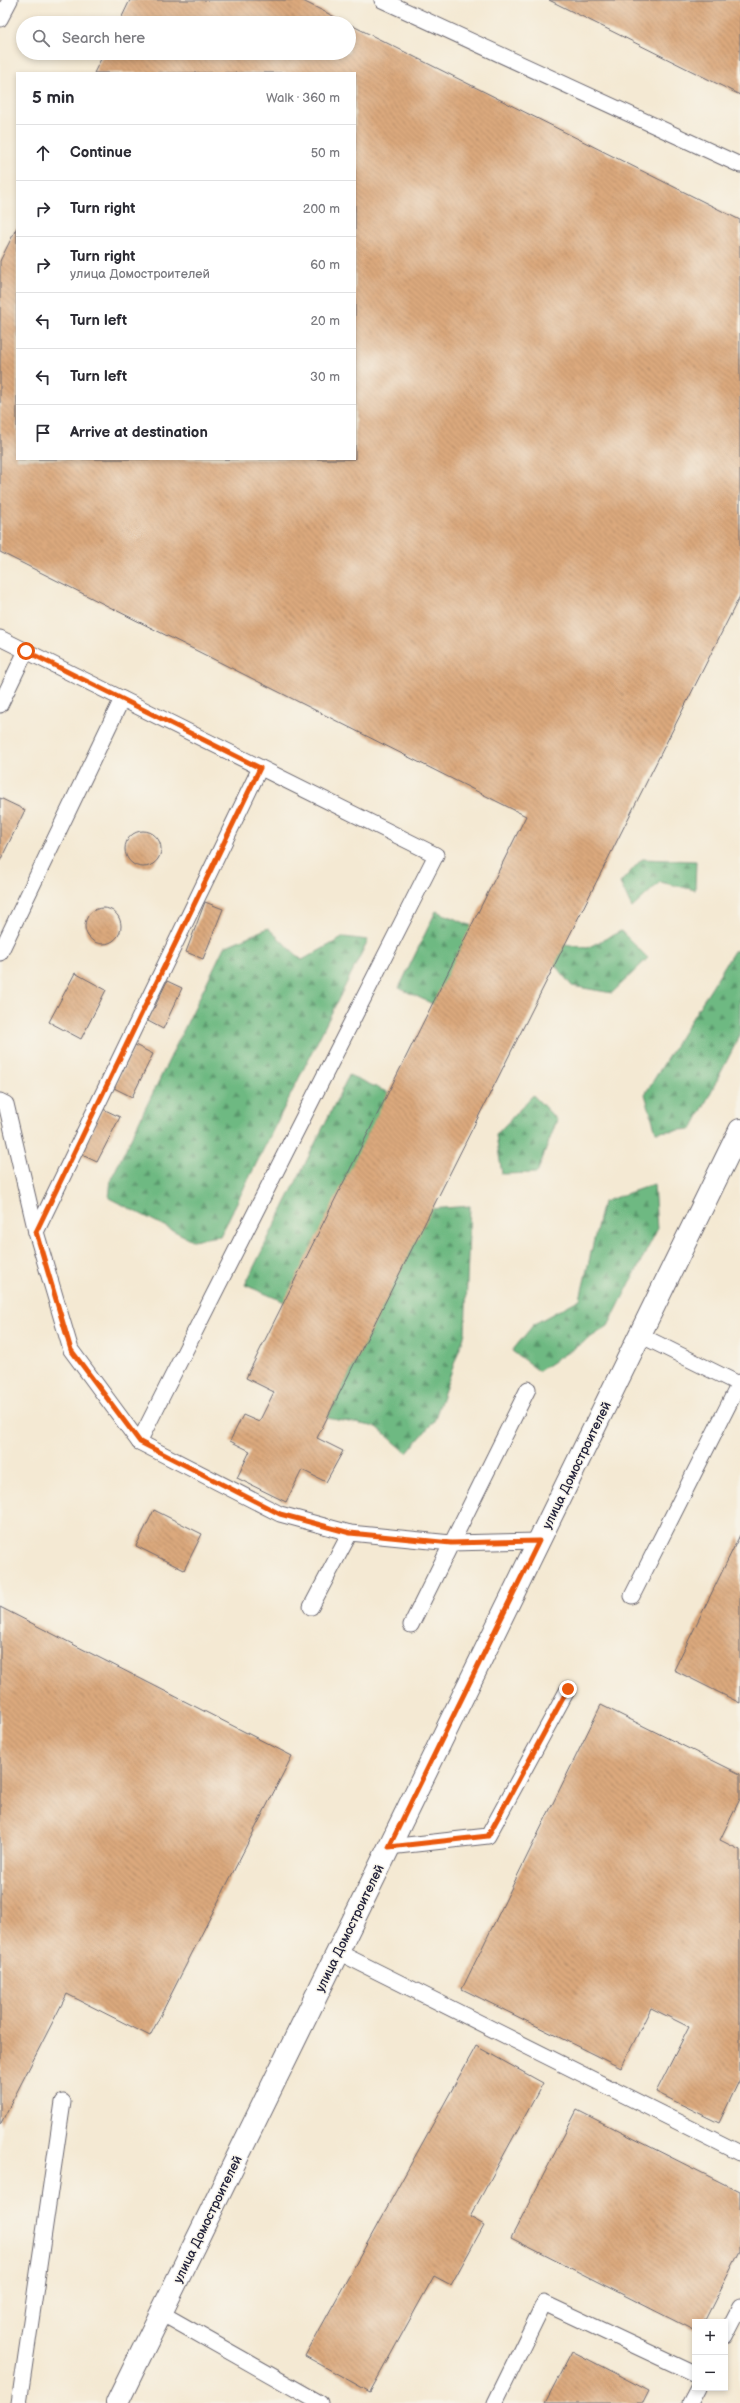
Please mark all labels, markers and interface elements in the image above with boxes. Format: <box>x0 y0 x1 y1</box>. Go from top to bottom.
search box <box>16 16 356 60</box>
icon: search <box>30 27 52 49</box>
text: Search here <box>62 29 145 48</box>
text: 5 min <box>32 88 75 108</box>
text: Walk · 360 m <box>266 90 340 106</box>
icon: ahead <box>32 142 54 164</box>
text: Continue <box>70 143 132 162</box>
text: 50 m <box>311 145 340 161</box>
icon: right <box>32 198 54 220</box>
text: Turn right <box>70 199 135 218</box>
text: 200 m <box>303 201 340 217</box>
text: Turn right <box>70 247 135 266</box>
icon: right <box>32 254 54 276</box>
text: 60 m <box>310 257 340 273</box>
text: улица Домостроителей <box>70 266 210 282</box>
icon: left <box>32 310 54 332</box>
text: Turn left <box>70 311 127 330</box>
text: 20 m <box>310 313 340 329</box>
icon: left <box>32 366 54 388</box>
text: Turn left <box>70 367 127 386</box>
text: 30 m <box>310 369 340 385</box>
icon: arrive <box>32 422 54 444</box>
text: Arrive at destination <box>70 423 208 442</box>
route start <box>17 642 35 660</box>
street label: улица Домостроителей <box>539 1399 615 1532</box>
route end <box>559 1680 577 1698</box>
street label: улица Домостроителей <box>312 1862 388 1995</box>
street label: улица Домостроителей <box>170 2153 246 2286</box>
map controls <box>692 2319 728 2391</box>
button: + <box>692 2319 728 2355</box>
button: − <box>692 2355 728 2391</box>

